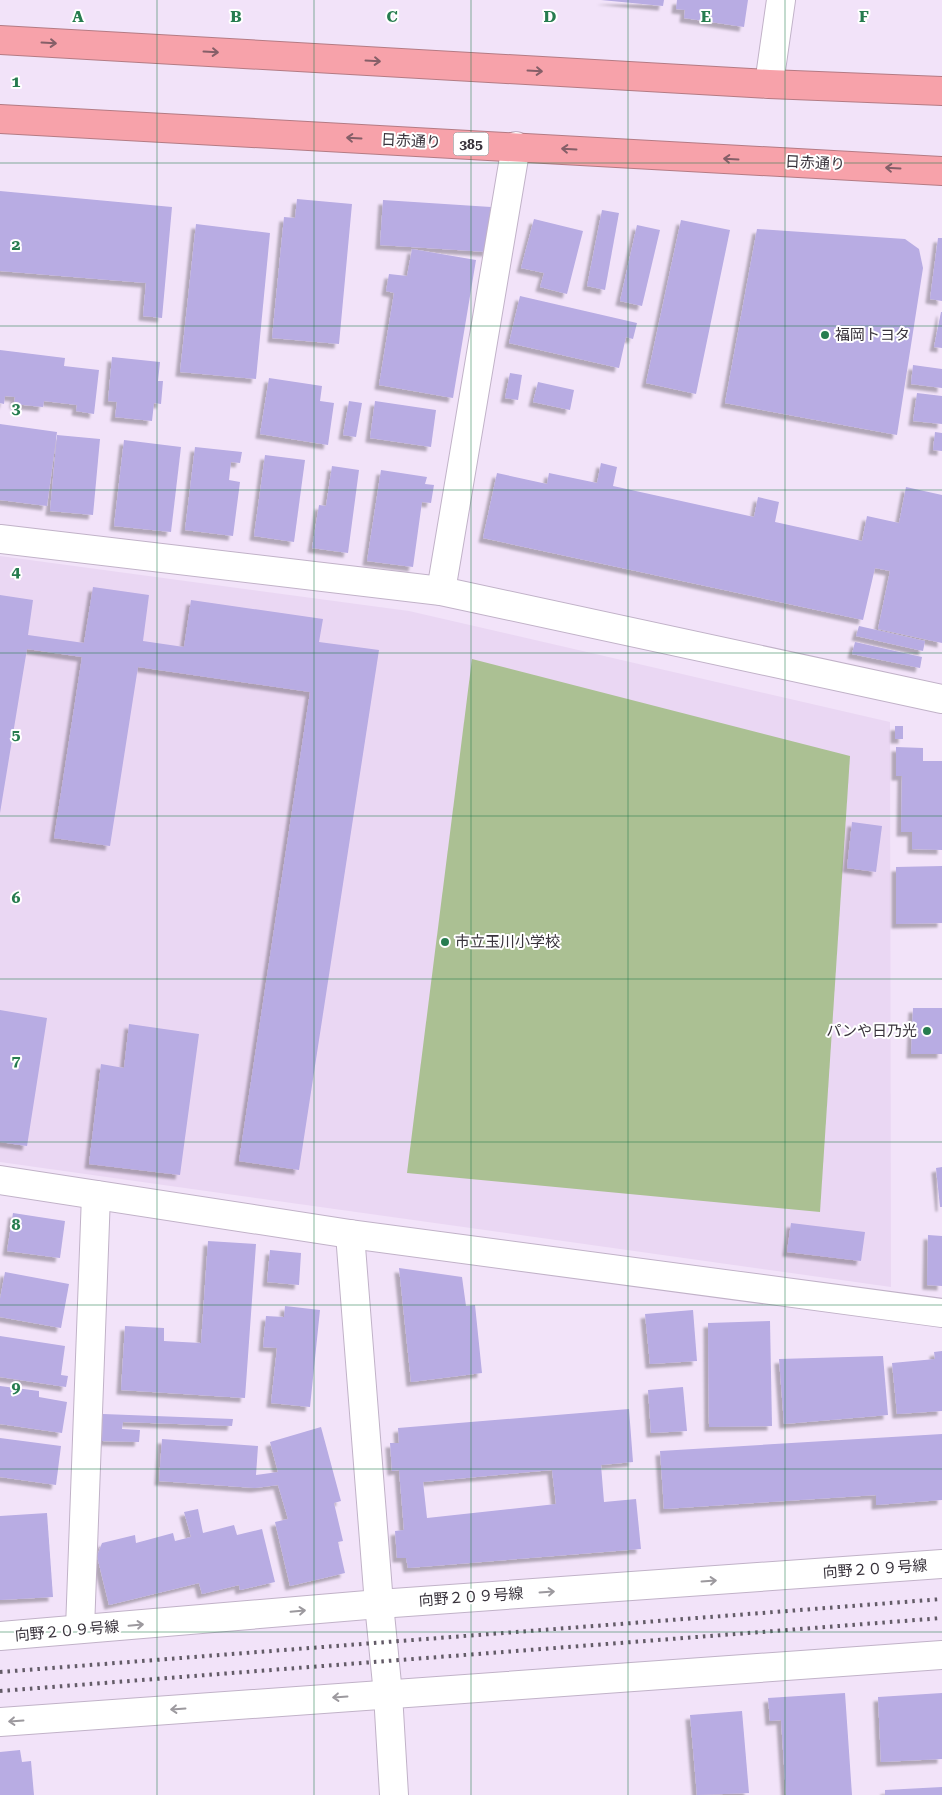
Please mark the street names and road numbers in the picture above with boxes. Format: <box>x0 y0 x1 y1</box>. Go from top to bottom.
street label: 日赤通り <box>381 130 441 152</box>
road number: 385 <box>454 132 488 156</box>
street label: 日赤通り <box>785 152 845 174</box>
street label: 向野２０９号線 <box>822 1556 928 1582</box>
street label: 向野２０９号線 <box>418 1584 524 1610</box>
street label: 向野２０９号線 <box>14 1617 120 1645</box>

